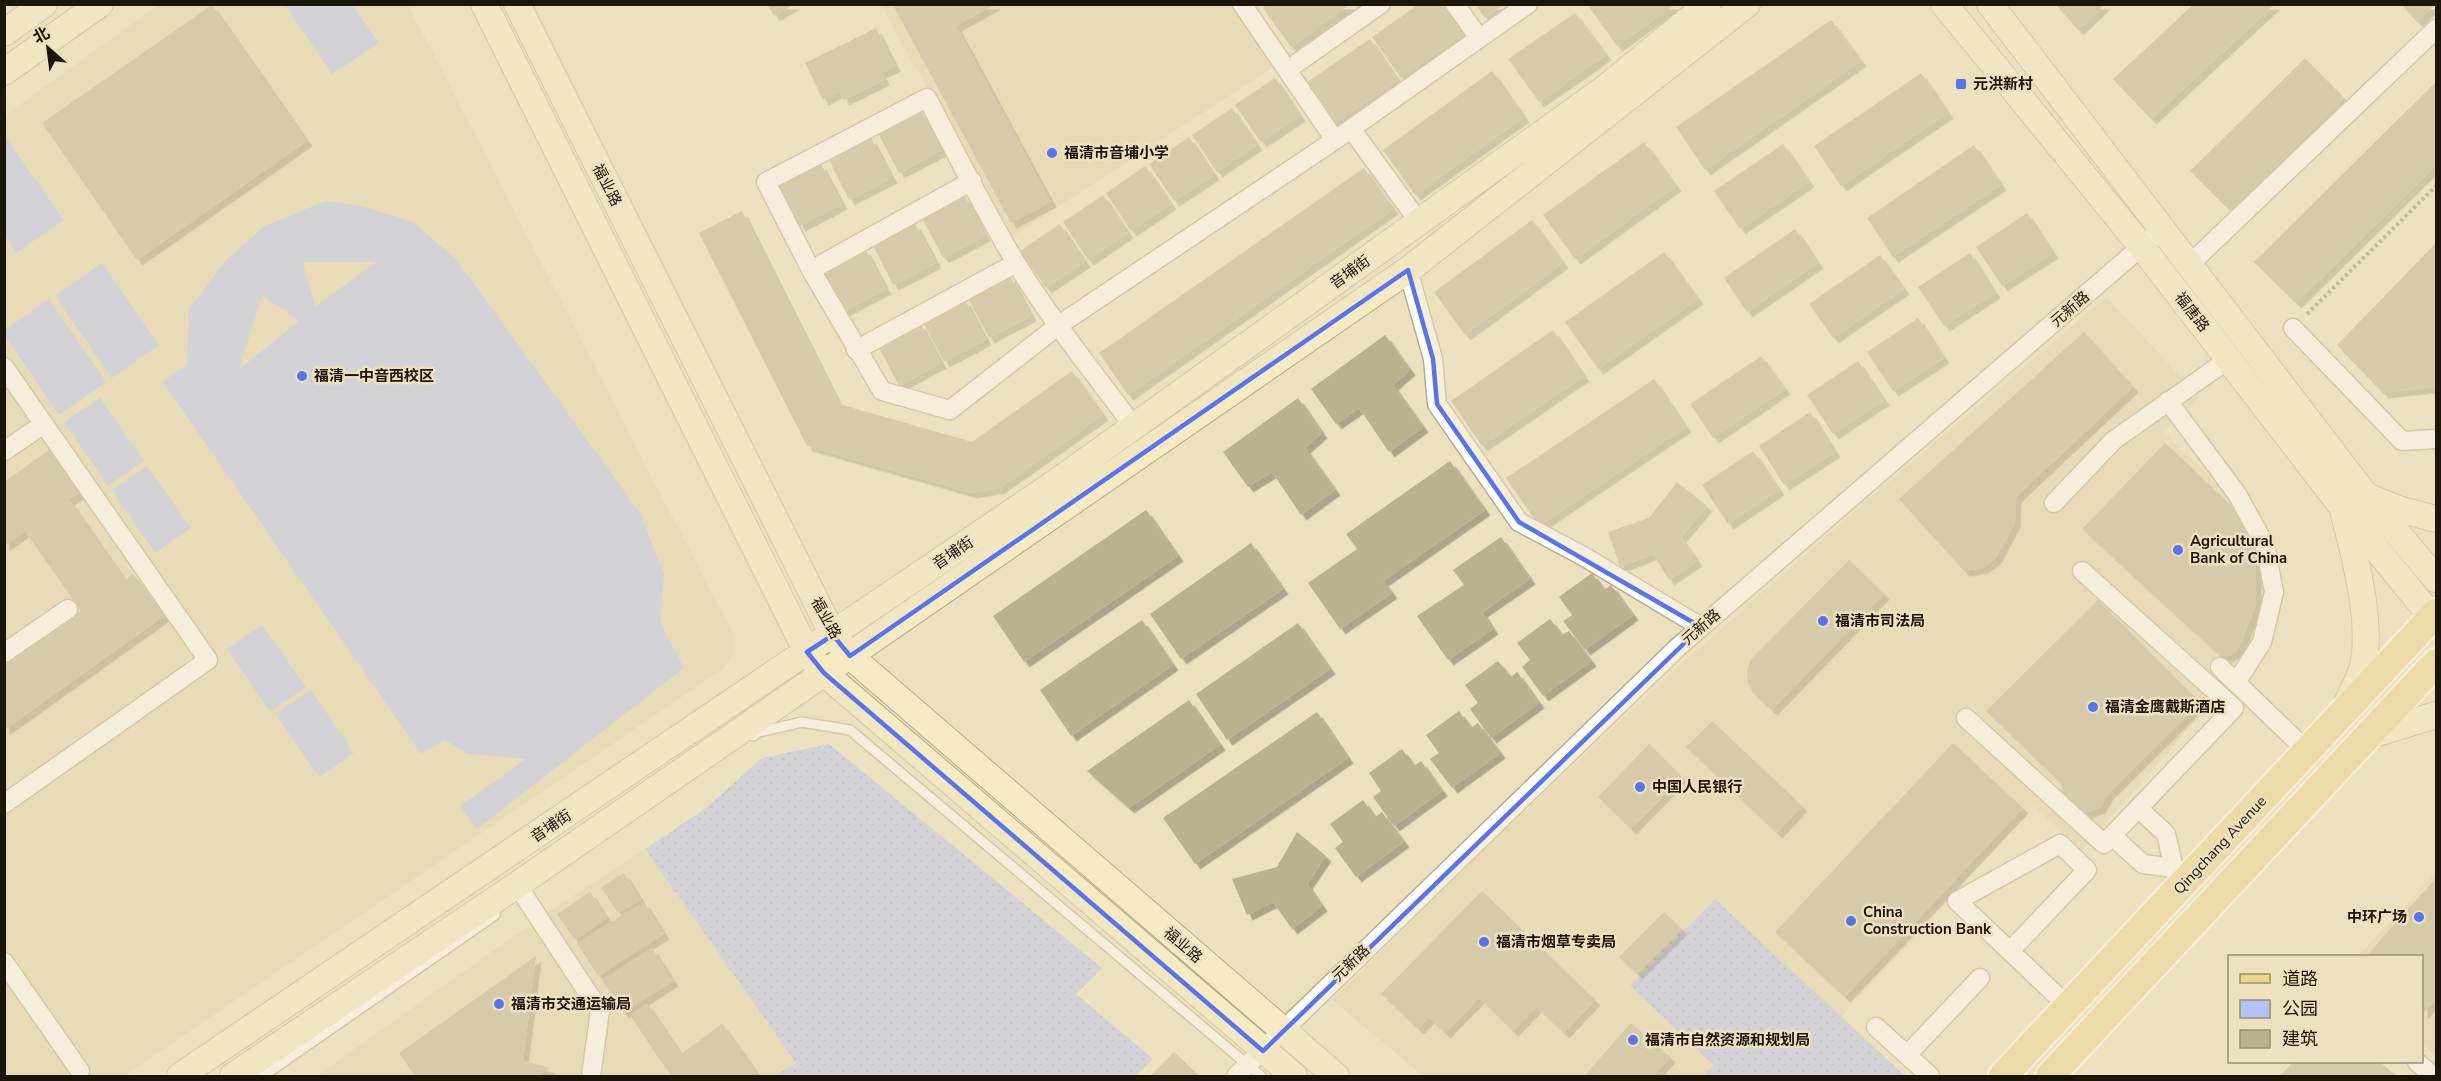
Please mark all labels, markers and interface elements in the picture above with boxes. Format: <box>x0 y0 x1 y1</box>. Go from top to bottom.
north arrow <box>18 18 78 78</box>
text: 北 <box>29 22 54 49</box>
place label: 元洪新村 <box>1973 74 2033 94</box>
marker: 元洪新村 <box>1954 77 1968 91</box>
place label: 福清市音埔小学 <box>1064 143 1169 163</box>
marker: 福清市音埔小学 <box>1045 146 1059 160</box>
street label: 福业路 <box>588 160 626 210</box>
street label: 音埔街 <box>1326 251 1374 293</box>
street label: 元新路 <box>2046 287 2094 331</box>
street label: 福唐路 <box>2170 288 2214 336</box>
place label: 福清一中音西校区 <box>314 366 434 386</box>
marker: 福清一中音西校区 <box>295 369 309 383</box>
place label: Agricultural Bank of China <box>2190 531 2287 568</box>
street label: 音埔街 <box>929 532 977 574</box>
marker: Agricultural Bank of China <box>2171 543 2185 557</box>
street label: 福业路 <box>806 593 846 643</box>
street label: 元新路 <box>1677 605 1725 649</box>
place label: 福清市司法局 <box>1835 611 1925 631</box>
marker: 福清市司法局 <box>1816 614 1830 628</box>
place label: 福清金鹰戴斯酒店 <box>2105 697 2225 717</box>
marker: 福清金鹰戴斯酒店 <box>2086 700 2100 714</box>
place label: 中国人民银行 <box>1652 777 1742 797</box>
marker: 中国人民银行 <box>1633 780 1647 794</box>
street label: Qingchang Avenue <box>2169 791 2271 899</box>
street label: 音埔街 <box>527 805 575 847</box>
place label: China Construction Bank <box>1863 902 1992 939</box>
place label: 中环广场 <box>2347 907 2407 927</box>
marker: 中环广场 <box>2412 910 2426 924</box>
marker: China Construction Bank <box>1844 914 1858 928</box>
street label: 福业路 <box>1159 923 1207 967</box>
place label: 福清市烟草专卖局 <box>1496 932 1616 952</box>
marker: 福清市烟草专卖局 <box>1477 935 1491 949</box>
street label: 元新路 <box>1328 940 1374 986</box>
legend <box>2228 955 2423 1063</box>
text: 道路 <box>2282 967 2318 991</box>
place label: 福清市交通运输局 <box>511 994 631 1014</box>
marker: 福清市交通运输局 <box>492 997 506 1011</box>
text: 公园 <box>2282 997 2318 1021</box>
text: 建筑 <box>2282 1027 2318 1051</box>
place label: 福清市自然资源和规划局 <box>1645 1030 1810 1050</box>
marker: 福清市自然资源和规划局 <box>1626 1033 1640 1047</box>

